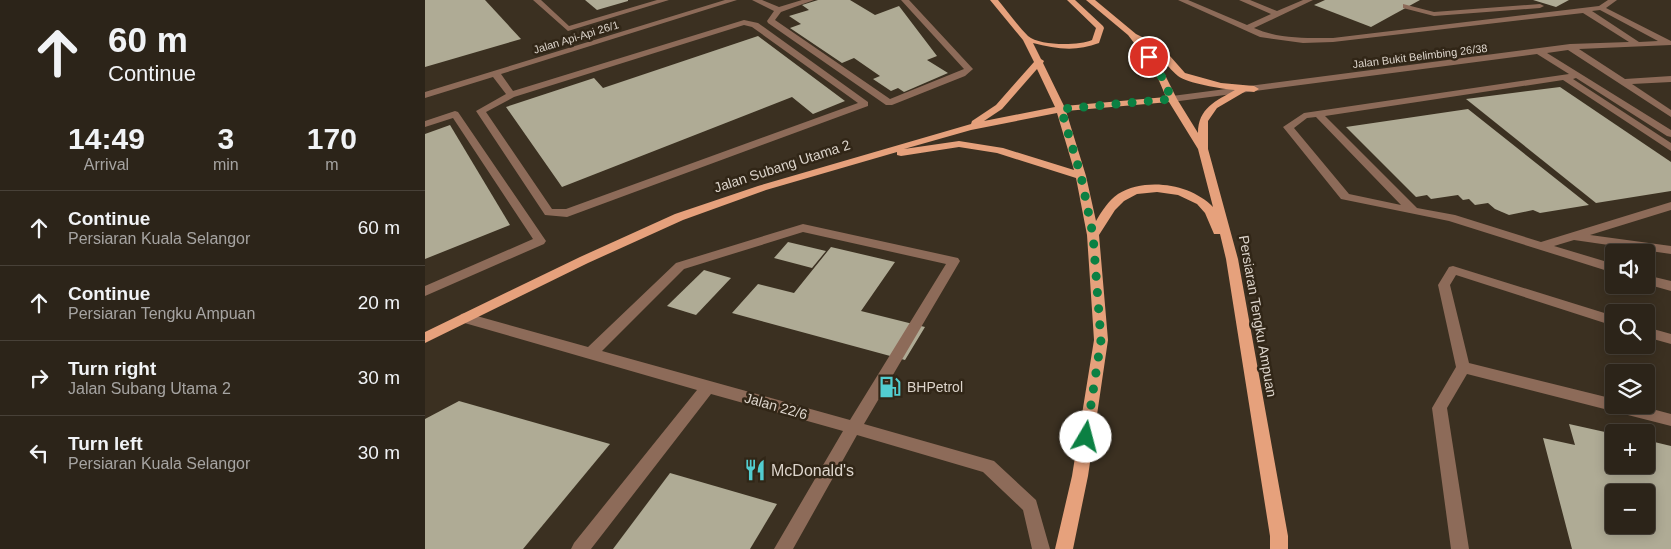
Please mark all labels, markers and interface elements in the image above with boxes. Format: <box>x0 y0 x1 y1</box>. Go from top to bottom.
street label: Jalan Api-Api 26/1 <box>532 18 620 56</box>
icon: ahead <box>25 20 90 85</box>
text: 60 m <box>108 20 188 59</box>
pin <box>1128 36 1170 78</box>
street label: Jalan Bukit Belimbing 26/38 <box>1352 42 1488 70</box>
icon: arrive <box>1135 43 1163 71</box>
text: Continue <box>108 61 196 86</box>
text: 14:49 <box>68 122 145 155</box>
text: 3 <box>217 122 234 155</box>
text: 170 <box>307 122 357 155</box>
street label: Jalan Subang Utama 2 <box>712 136 852 196</box>
text: Arrival <box>84 156 129 173</box>
text: min <box>213 156 239 173</box>
text: m <box>325 156 338 173</box>
text: Continue <box>68 208 150 229</box>
icon: ahead <box>25 214 53 242</box>
text: 60 m <box>358 217 400 238</box>
text: Persiaran Kuala Selangor <box>68 230 250 247</box>
street label: Persiaran Tengku Ampuan <box>1236 234 1280 398</box>
map controls <box>1605 244 1655 534</box>
button: sound <box>1605 244 1655 294</box>
text: Continue <box>68 283 150 304</box>
icon: ahead <box>25 289 53 317</box>
text: 20 m <box>358 292 400 313</box>
button: search <box>1605 304 1655 354</box>
text: Persiaran Tengku Ampuan <box>68 305 255 322</box>
text: Turn right <box>68 358 156 379</box>
icon: right <box>25 364 53 392</box>
button: layers <box>1605 364 1655 414</box>
text: 30 m <box>358 367 400 388</box>
fuel station icon: BHPetrol <box>877 374 903 400</box>
place label: BHPetrol <box>907 379 963 395</box>
text: Jalan Subang Utama 2 <box>68 380 231 397</box>
street label: Jalan 22/6 <box>743 389 809 423</box>
position arrow <box>1059 410 1111 462</box>
button: + <box>1605 424 1655 474</box>
text: Turn left <box>68 433 143 454</box>
icon: left <box>25 439 53 467</box>
text: 30 m <box>358 442 400 463</box>
text: Persiaran Kuala Selangor <box>68 455 250 472</box>
restaurant icon: McDonald's <box>742 457 768 483</box>
place label: McDonald's <box>771 462 854 479</box>
button: − <box>1605 484 1655 534</box>

